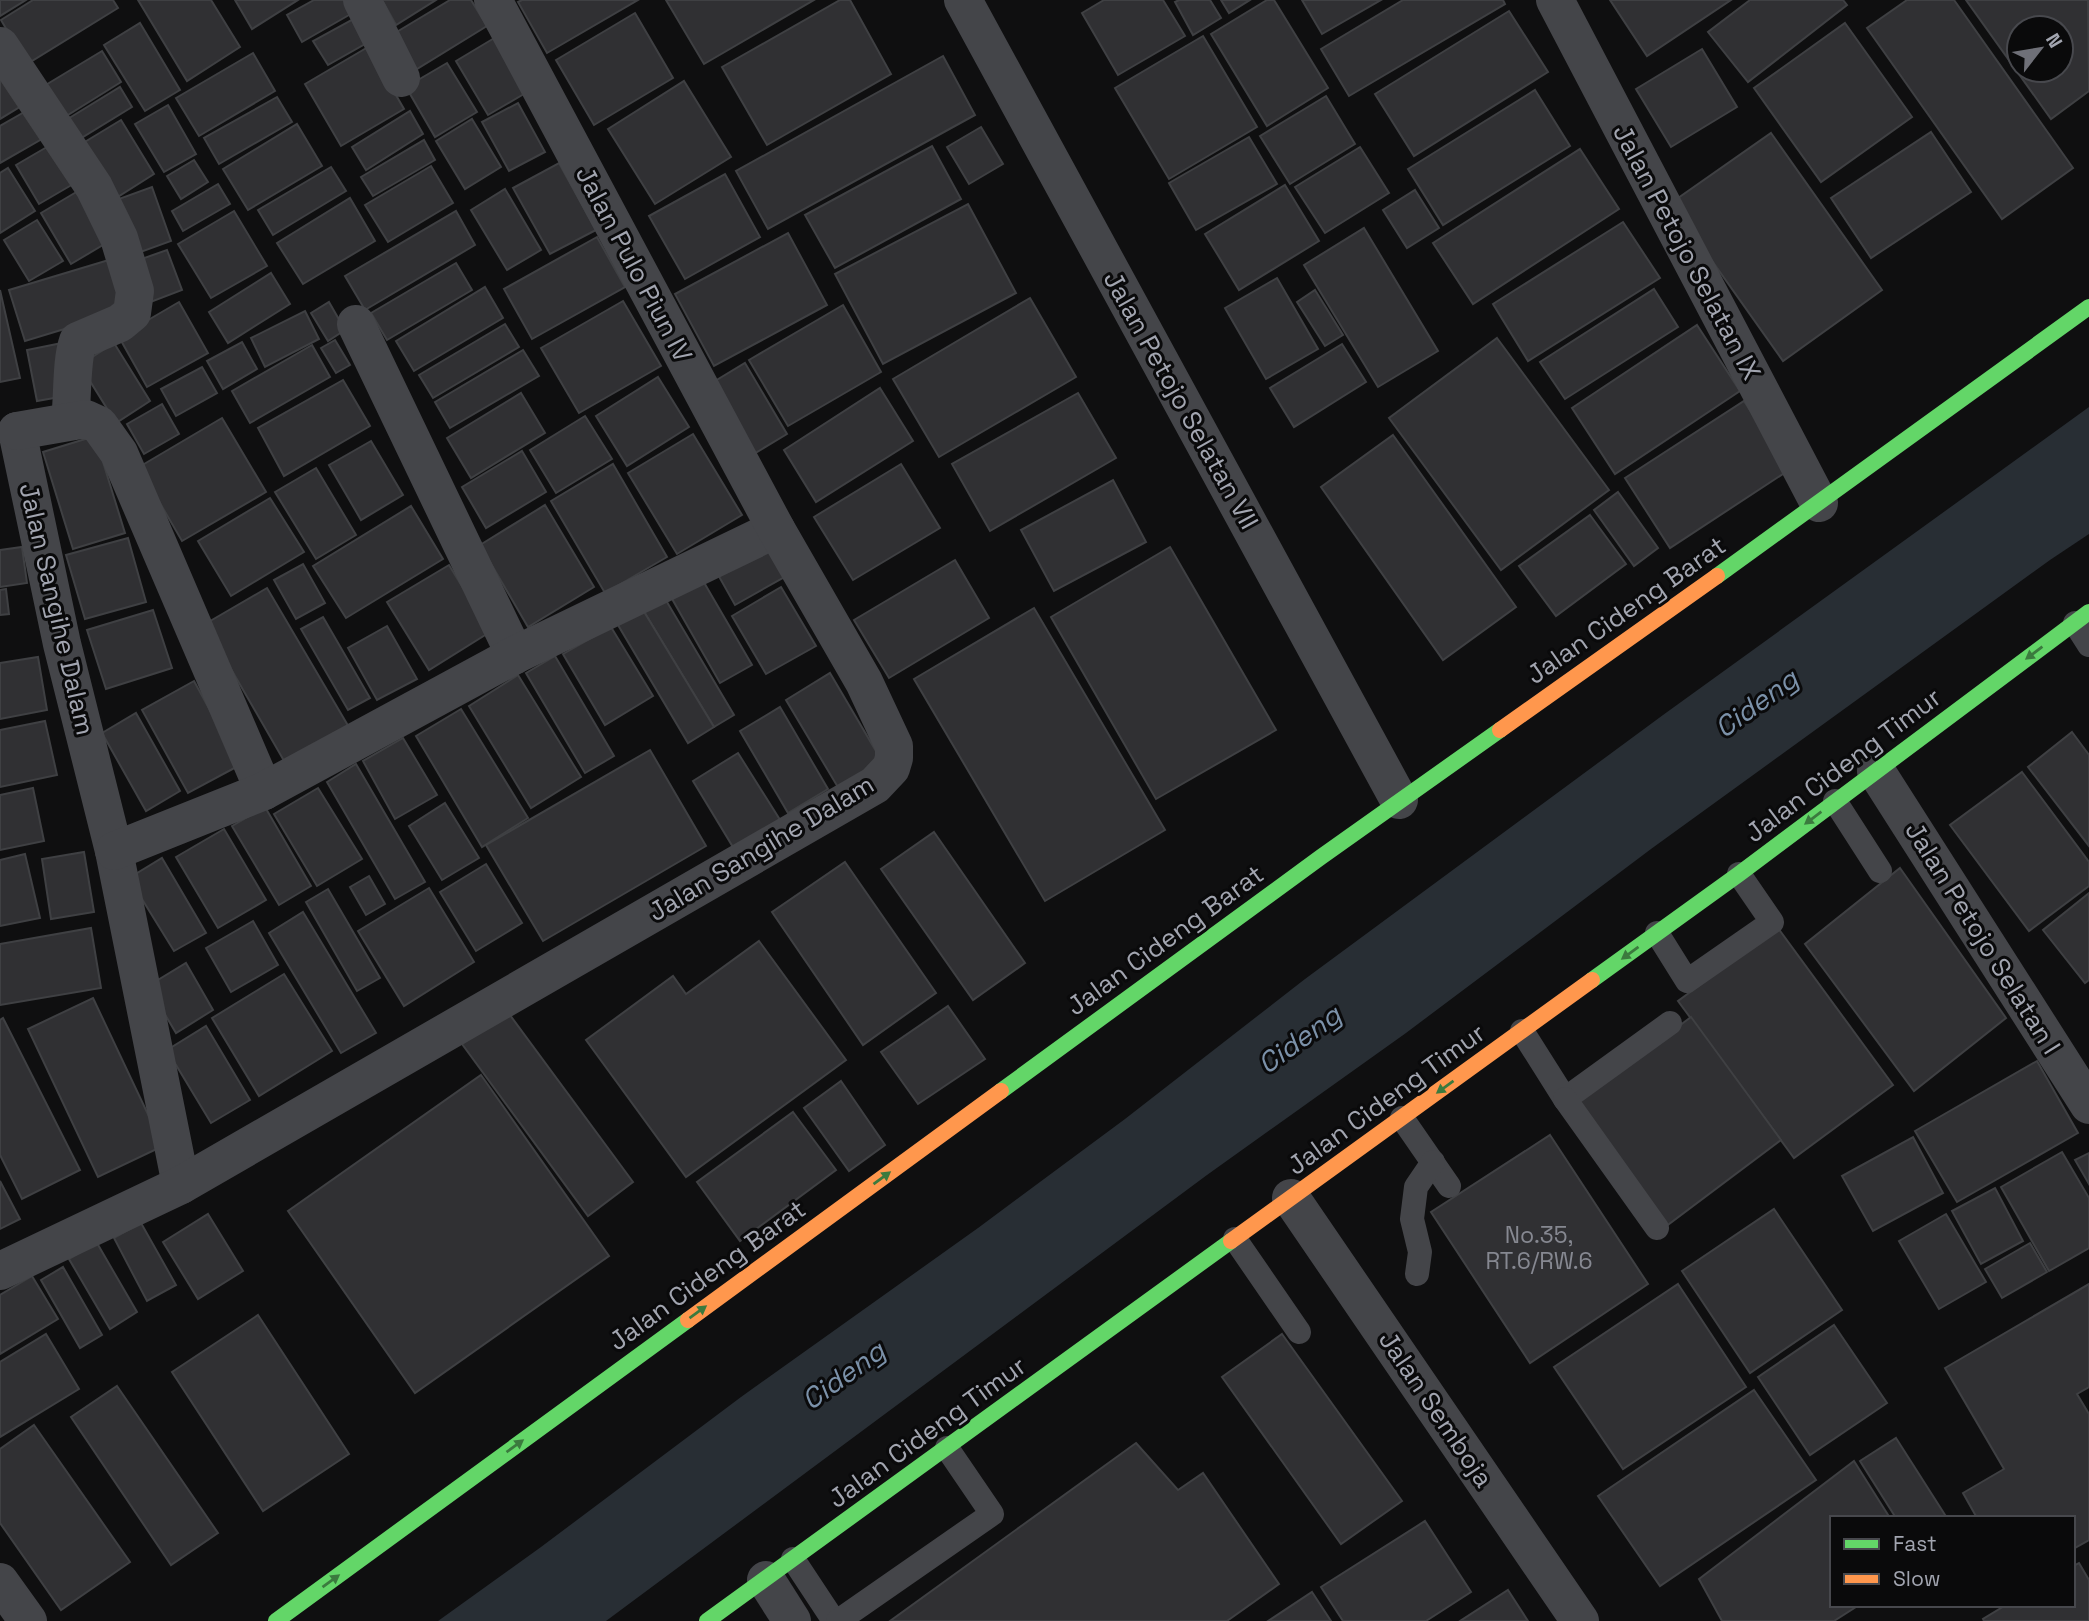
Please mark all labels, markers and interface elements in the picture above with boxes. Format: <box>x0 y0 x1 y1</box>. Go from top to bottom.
north arrow <box>2005 14 2075 84</box>
text: N <box>2040 29 2068 52</box>
street label: Jalan Petojo Selatan IX <box>1605 118 1769 386</box>
street label: Jalan Pulo Piun IV <box>568 160 700 368</box>
street label: Jalan Petojo Selatan VII <box>1096 265 1266 535</box>
street label: Jalan Sangihe Dalam <box>11 480 103 738</box>
street label: Jalan Cideng Barat <box>1520 528 1732 692</box>
one-way arrow <box>2025 645 2043 659</box>
water label: Cideng <box>1707 659 1806 745</box>
street label: Jalan Cideng Timur <box>1738 680 1948 850</box>
street label: Jalan Sangihe Dalam <box>642 767 880 929</box>
one-way arrow <box>1803 811 1822 825</box>
street label: Jalan Petojo Selatan I <box>1898 815 2068 1061</box>
street label: Jalan Cideng Barat <box>1060 857 1270 1023</box>
one-way arrow <box>1620 946 1639 960</box>
water label: Cideng <box>1250 995 1349 1081</box>
street label: Jalan Cideng Timur <box>1280 1016 1492 1182</box>
one-way arrow <box>1436 1079 1454 1093</box>
one-way arrow <box>873 1171 891 1185</box>
street label: Jalan Cideng Barat <box>602 1192 812 1358</box>
house number: No.35, RT.6/RW.6 <box>1485 1220 1593 1276</box>
one-way arrow <box>689 1305 707 1319</box>
street label: Jalan Semboja <box>1371 1324 1501 1494</box>
water label: Cideng <box>794 1331 893 1417</box>
street label: Jalan Cideng Timur <box>821 1349 1033 1515</box>
one-way arrow <box>505 1439 523 1454</box>
legend <box>1830 1516 2075 1607</box>
text: Fast <box>1893 1530 1937 1557</box>
text: Slow <box>1893 1565 1941 1592</box>
one-way arrow <box>322 1574 340 1588</box>

